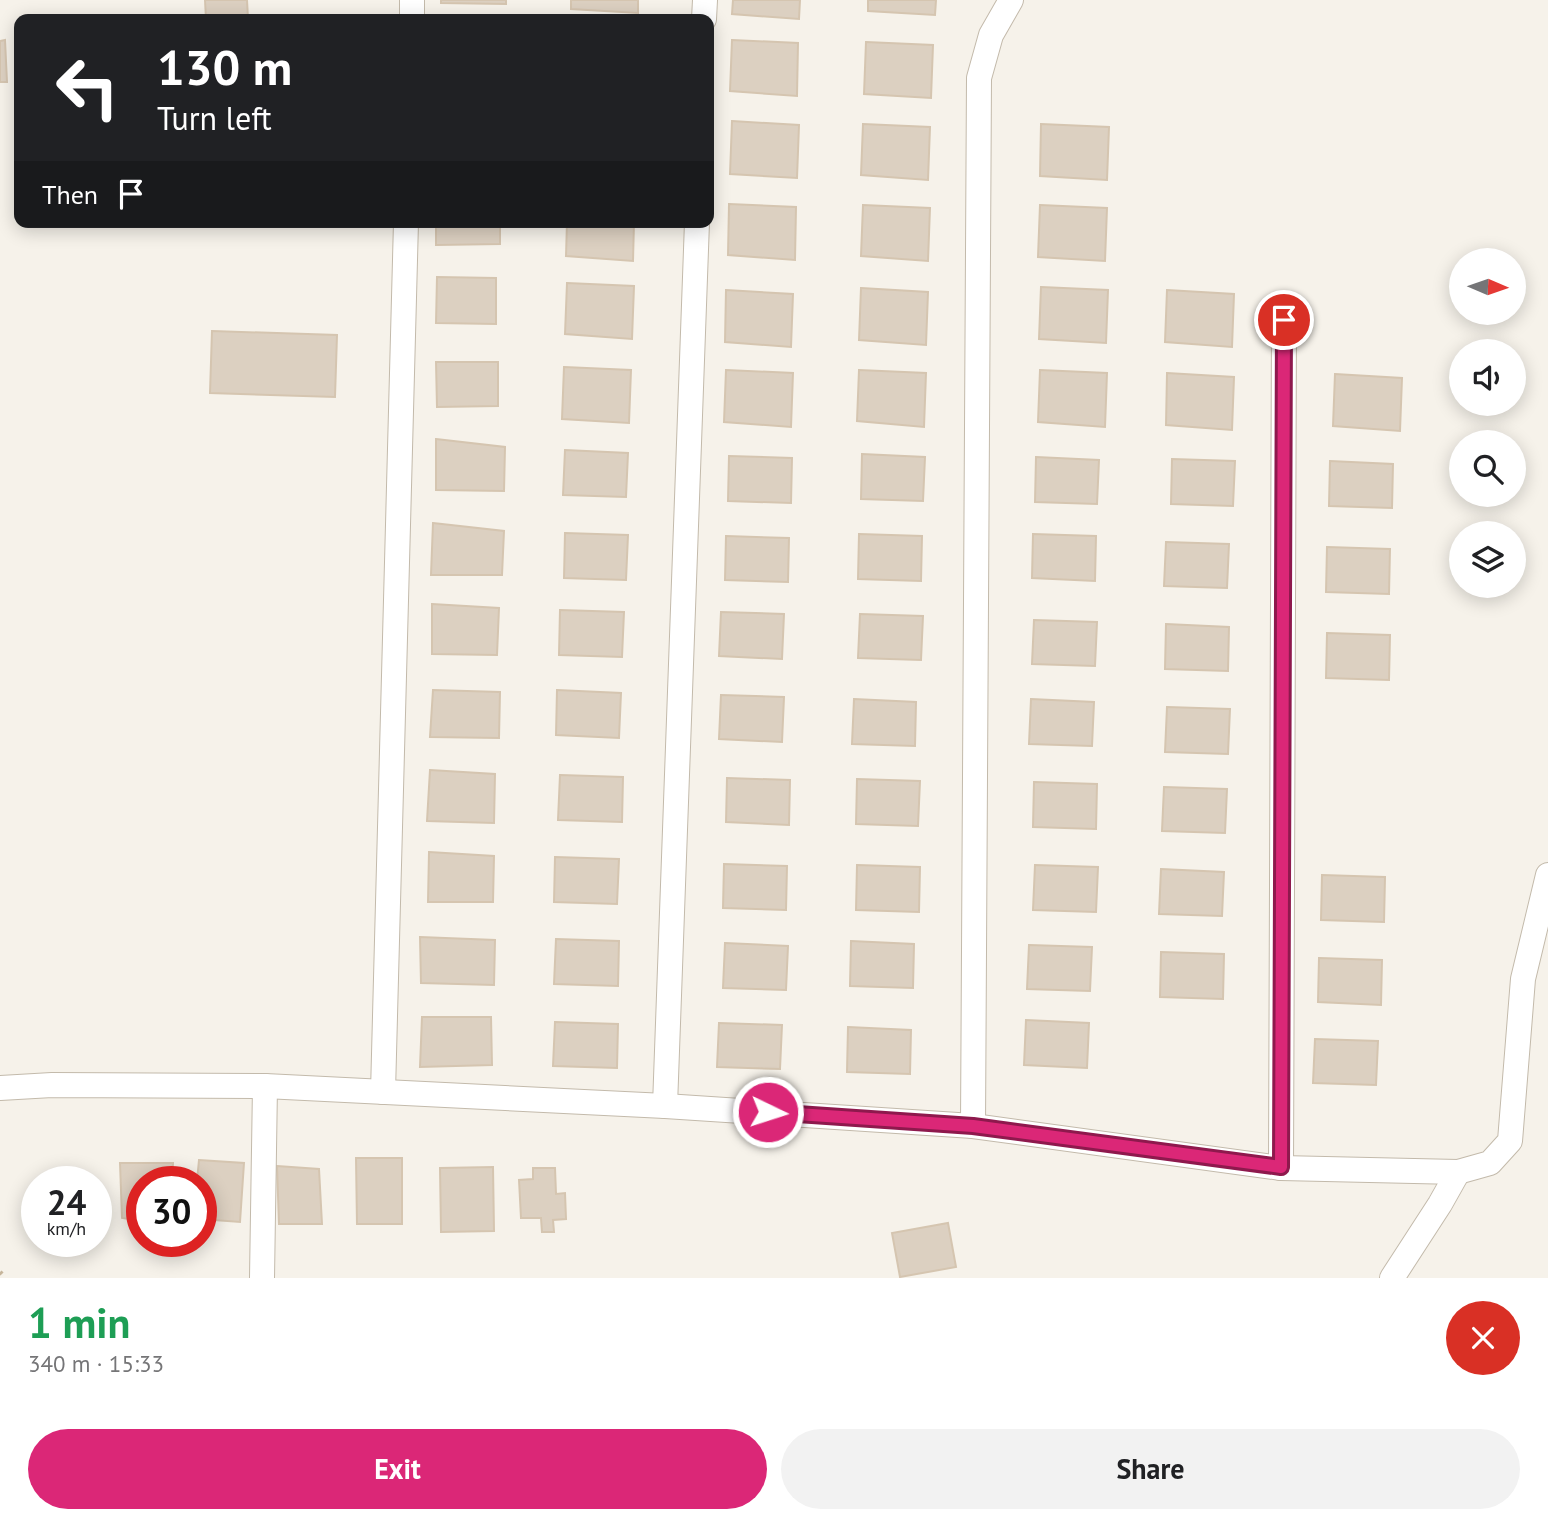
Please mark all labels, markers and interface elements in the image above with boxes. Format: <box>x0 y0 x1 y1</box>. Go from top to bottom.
text: 130 m <box>157 35 292 99</box>
icon: left <box>42 42 133 133</box>
text: Turn left <box>157 97 272 139</box>
icon: arrive <box>112 175 150 213</box>
text: Then <box>42 178 98 211</box>
north arrow <box>1449 248 1526 326</box>
map controls <box>1449 248 1526 598</box>
pin <box>1254 290 1314 350</box>
icon: arrive <box>1265 301 1303 339</box>
button: sound <box>1449 339 1526 416</box>
button: search <box>1449 430 1526 507</box>
button: layers <box>1449 521 1526 598</box>
position arrow <box>731 1075 805 1149</box>
speed limit sign: 30 <box>126 1166 217 1257</box>
text: 24 <box>47 1179 86 1225</box>
text: km/h <box>47 1217 86 1240</box>
text: 1 min <box>28 1295 130 1350</box>
button: close <box>1446 1301 1520 1375</box>
text: 340 m · 15:33 <box>28 1349 164 1378</box>
button: Exit <box>28 1429 767 1509</box>
button: Share <box>781 1429 1520 1509</box>

